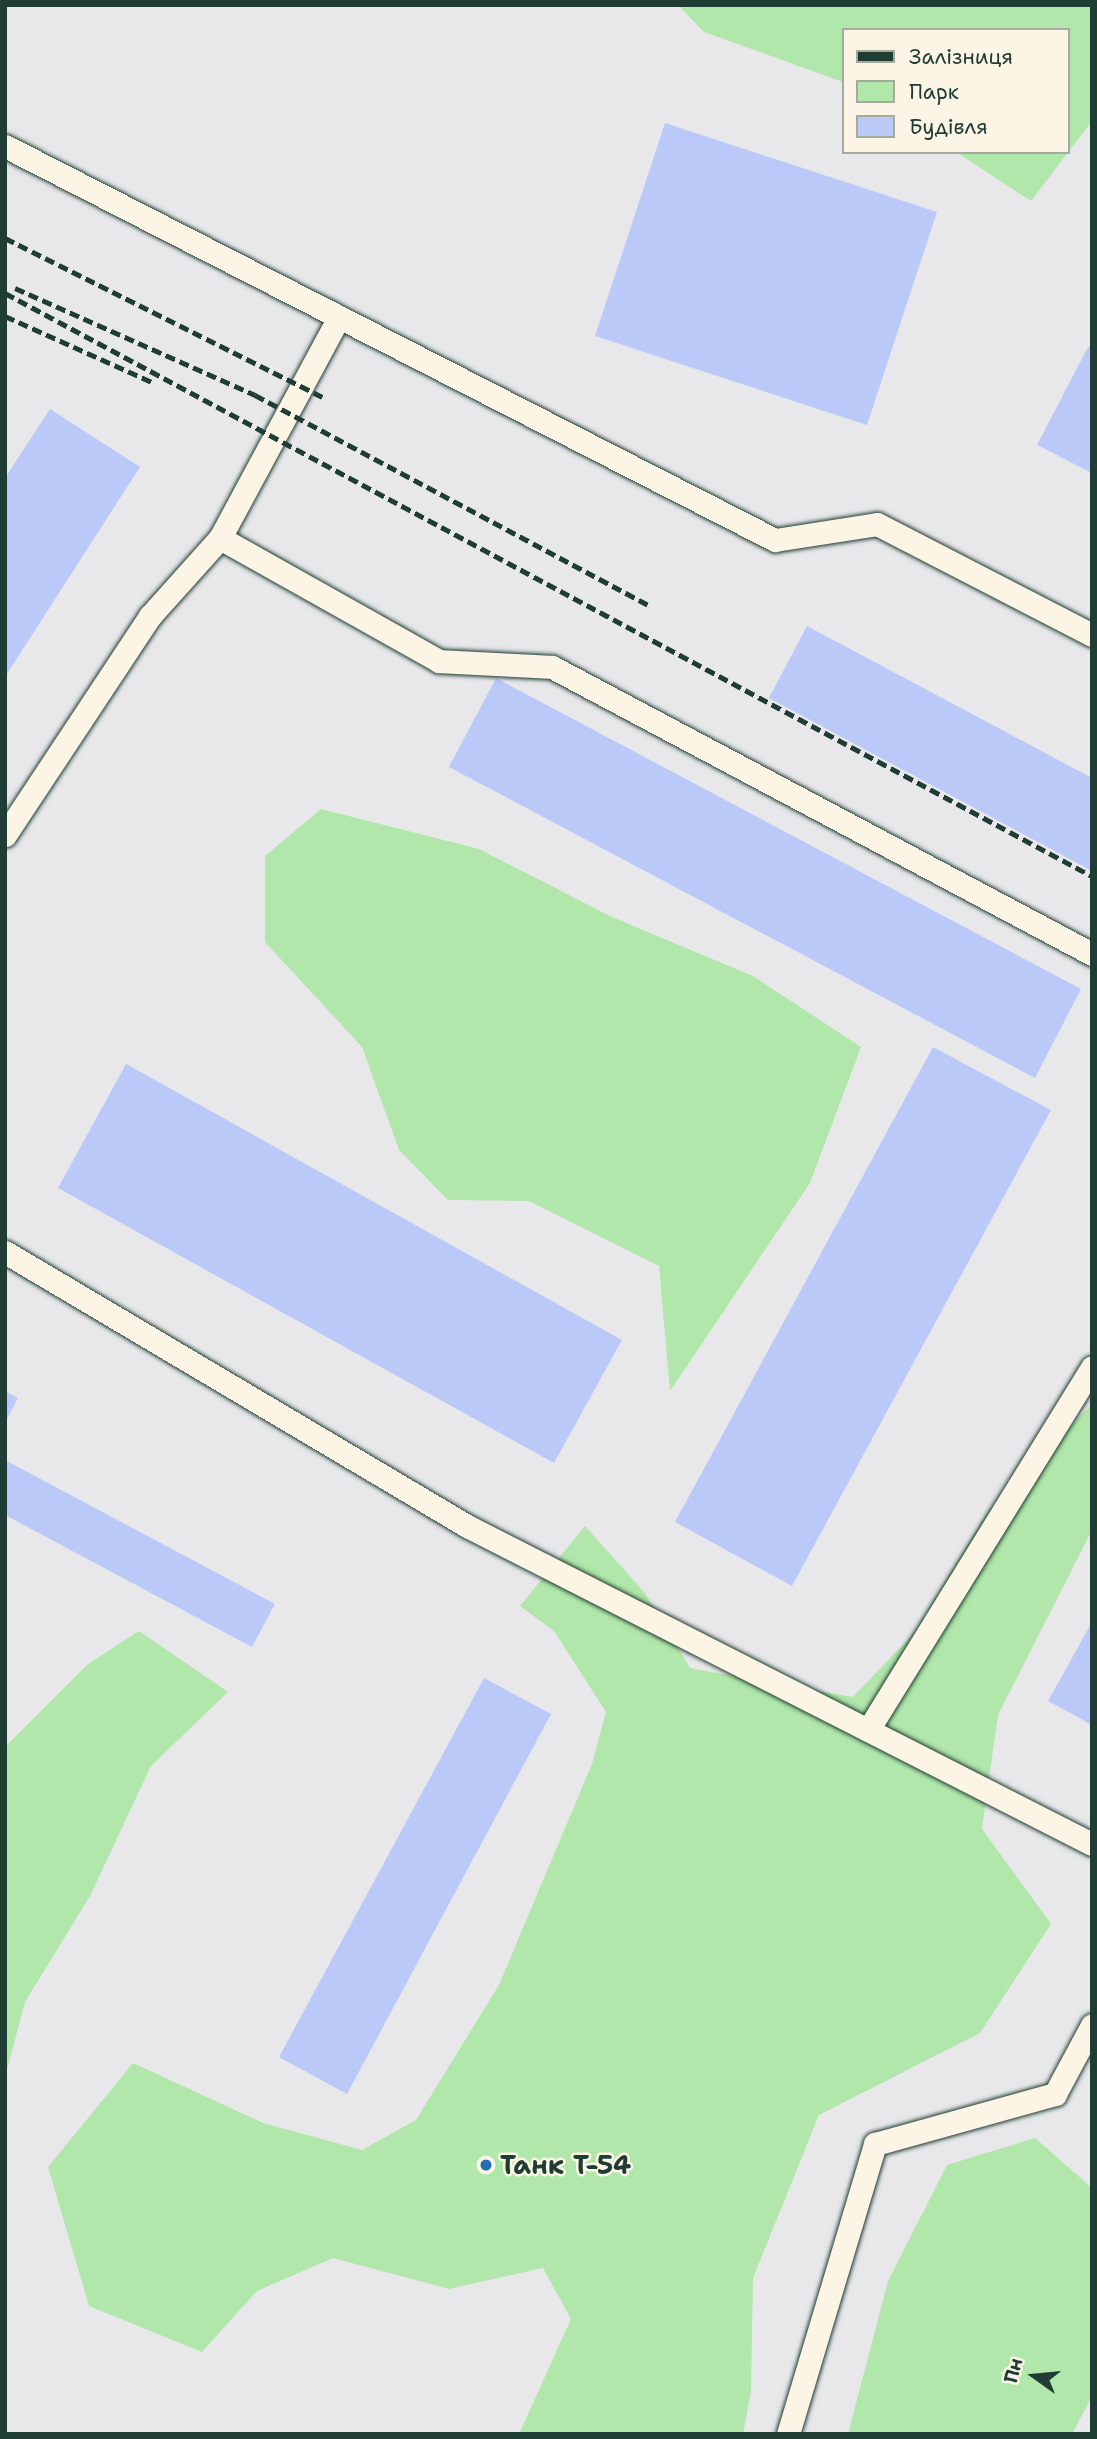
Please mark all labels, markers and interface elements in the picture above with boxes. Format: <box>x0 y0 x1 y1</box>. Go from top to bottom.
legend <box>842 28 1069 154</box>
text: Залізниця <box>909 43 1013 71</box>
text: Парк <box>909 78 959 106</box>
text: Будівля <box>909 113 988 141</box>
place label: Танк Т-54 <box>500 2149 631 2181</box>
marker: Танк Т-54 <box>478 2157 494 2173</box>
north arrow <box>999 2341 1069 2411</box>
text: Пн <box>998 2355 1029 2386</box>

